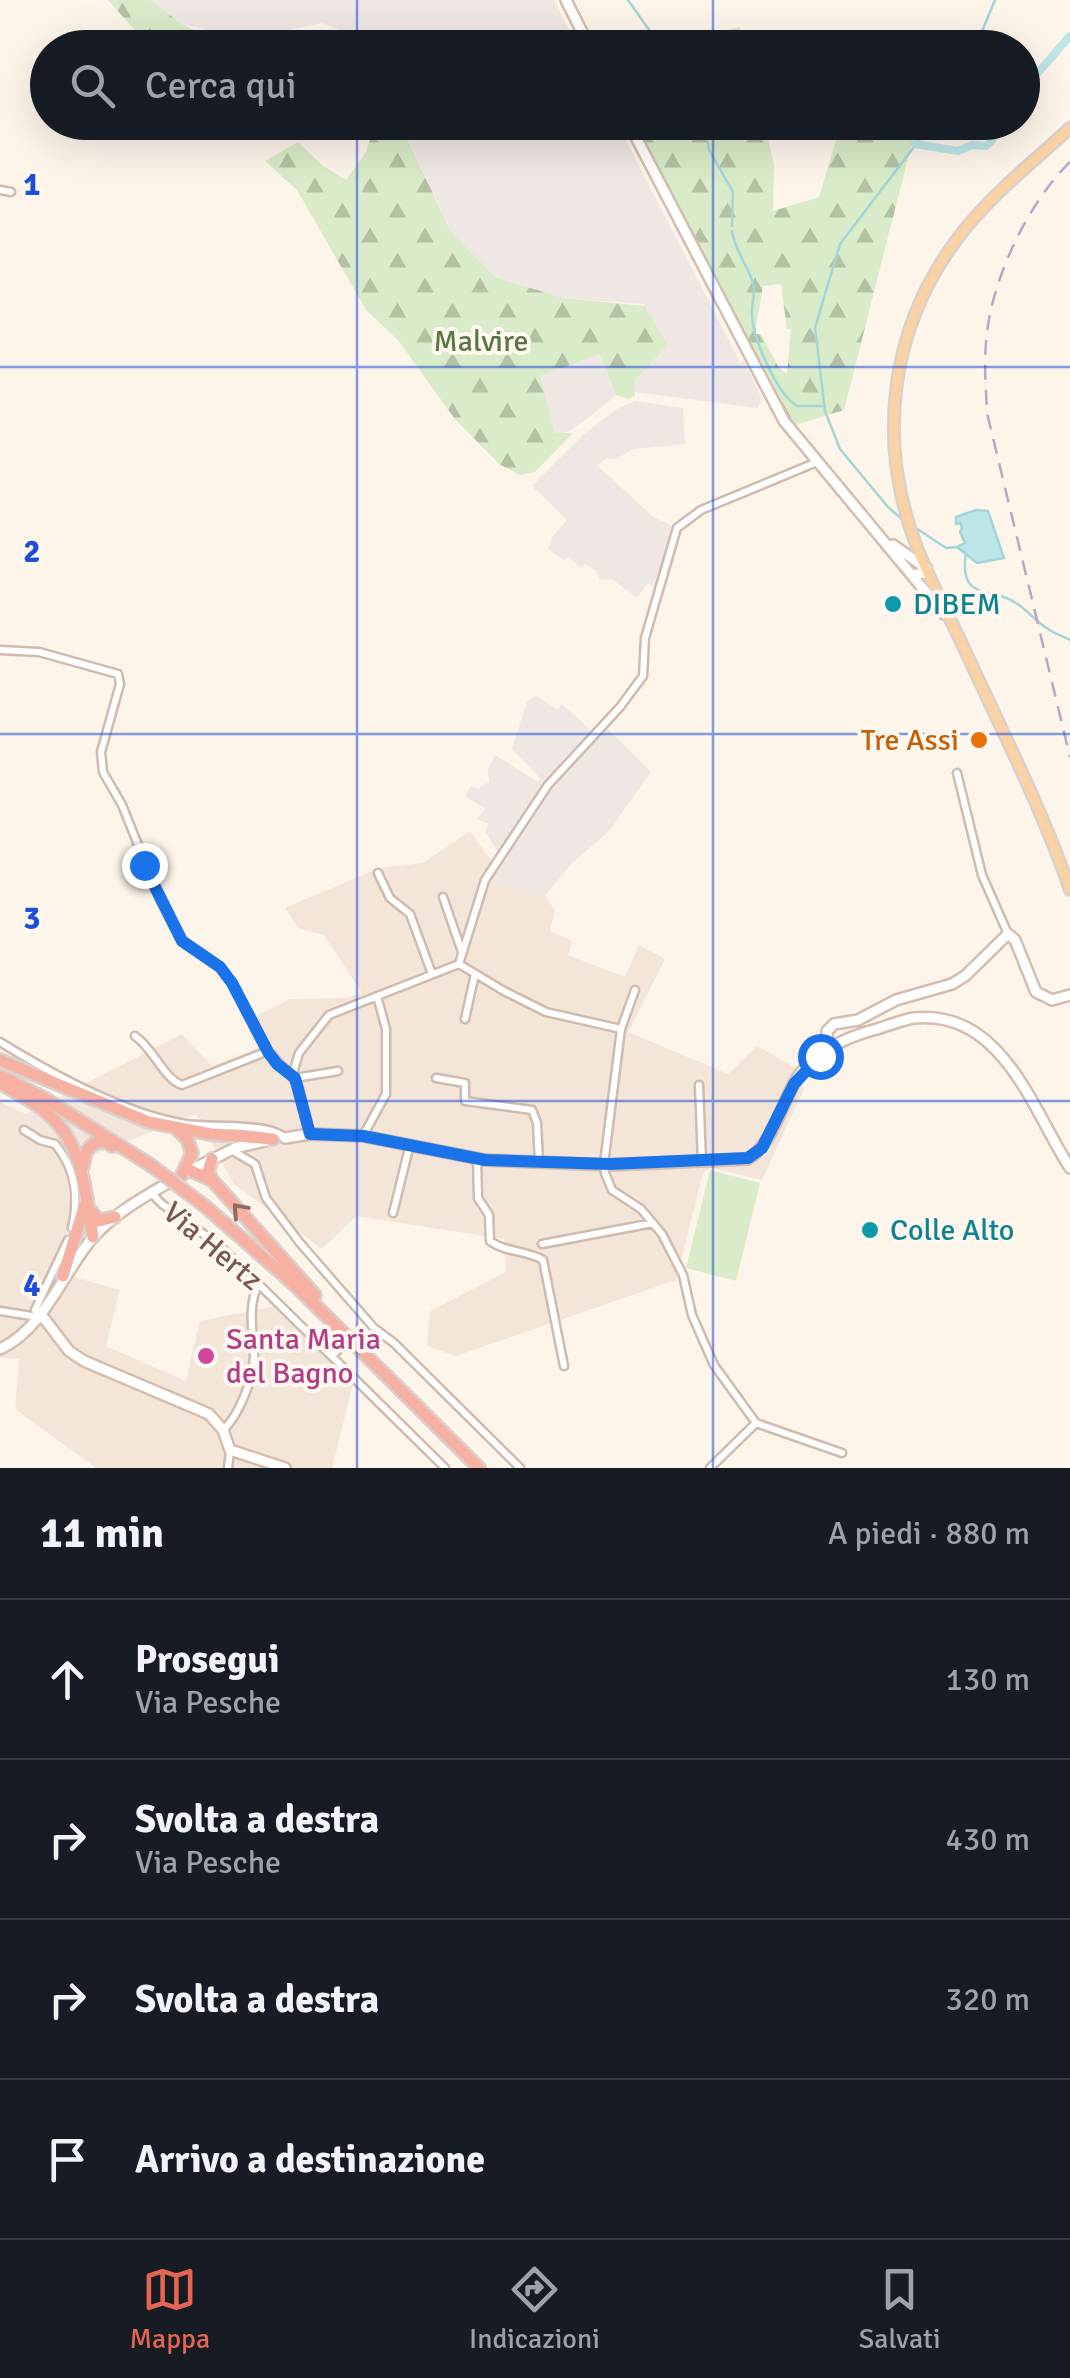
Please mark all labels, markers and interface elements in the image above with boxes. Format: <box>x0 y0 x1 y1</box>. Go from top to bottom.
search box <box>30 30 1040 140</box>
icon: search <box>65 58 120 113</box>
text: Cerca qui <box>145 62 297 109</box>
text: 1 <box>23 165 41 204</box>
park label: Malvire <box>434 323 528 360</box>
text: 2 <box>23 532 41 571</box>
place label: DIBEM <box>913 586 1001 623</box>
marker: DIBEM <box>882 593 904 615</box>
place label: Tre Assi <box>861 722 959 759</box>
marker: Tre Assi <box>968 729 990 751</box>
route end <box>122 843 168 889</box>
text: 3 <box>23 899 41 938</box>
route start <box>798 1034 844 1080</box>
street label: Via Hertz <box>155 1194 270 1299</box>
one-way arrow <box>233 1203 251 1222</box>
place label: Colle Alto <box>890 1212 1014 1249</box>
marker: Colle Alto <box>859 1219 881 1241</box>
text: 4 <box>23 1266 41 1305</box>
place label: Santa Maria del Bagno <box>226 1321 381 1392</box>
marker: Santa Maria del Bagno <box>195 1345 217 1367</box>
text: 11 min <box>40 1508 164 1559</box>
text: A piedi · 880 m <box>828 1514 1030 1553</box>
text: Prosegui <box>135 1636 280 1683</box>
icon: ahead <box>40 1652 95 1707</box>
text: 130 m <box>946 1660 1030 1699</box>
text: Via Pesche <box>135 1683 281 1722</box>
text: Svolta a destra <box>135 1796 379 1843</box>
icon: right <box>40 1812 95 1867</box>
text: 430 m <box>946 1820 1030 1859</box>
text: Via Pesche <box>135 1843 281 1882</box>
icon: right <box>40 1972 95 2027</box>
text: Svolta a destra <box>135 1976 379 2023</box>
text: 320 m <box>946 1980 1030 2019</box>
icon: arrive <box>40 2132 95 2187</box>
text: Arrivo a destinazione <box>135 2136 485 2183</box>
tab: Mappa <box>129 2262 210 2356</box>
tab: Indicazioni <box>469 2262 600 2356</box>
tab: Salvati <box>859 2262 941 2356</box>

